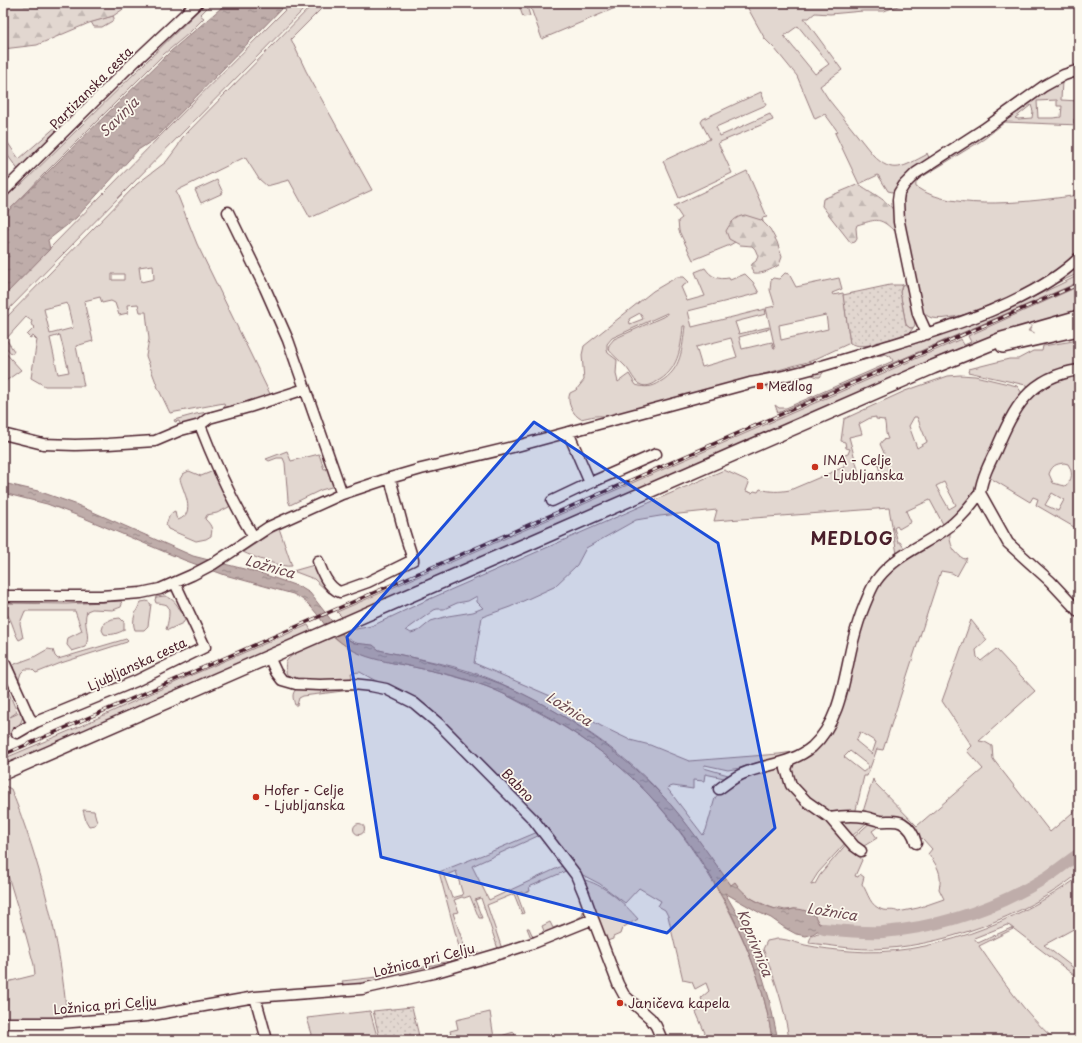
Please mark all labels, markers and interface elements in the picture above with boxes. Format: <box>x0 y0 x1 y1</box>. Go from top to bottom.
street label: Partizanska cesta <box>45 41 137 134</box>
water label: Savinja <box>94 91 144 141</box>
one-way arrow <box>1028 325 1035 334</box>
place label: Medlog <box>768 376 813 395</box>
marker: Medlog <box>755 381 765 391</box>
place label: INA - Celje - Ljubljanska <box>823 450 905 484</box>
marker: INA - Celje - Ljubljanska <box>810 462 820 472</box>
district label: MEDLOG <box>810 525 894 551</box>
water label: Ložnica <box>243 549 298 584</box>
street label: Ljubljanska cesta <box>84 632 190 695</box>
water label: Ložnica <box>542 686 597 731</box>
street label: Babno <box>498 764 539 805</box>
place label: Hofer - Celje - Ljubljanska <box>264 780 346 814</box>
marker: Hofer - Celje - Ljubljanska <box>251 792 261 802</box>
water label: Ložnica <box>806 897 860 926</box>
water label: Koprivnica <box>732 906 779 981</box>
street label: Ložnica pri Celju <box>371 938 477 981</box>
street label: Ložnica pri Celju <box>52 991 158 1018</box>
place label: Janičeva kapela <box>628 993 731 1012</box>
marker: Janičeva kapela <box>615 998 625 1008</box>

